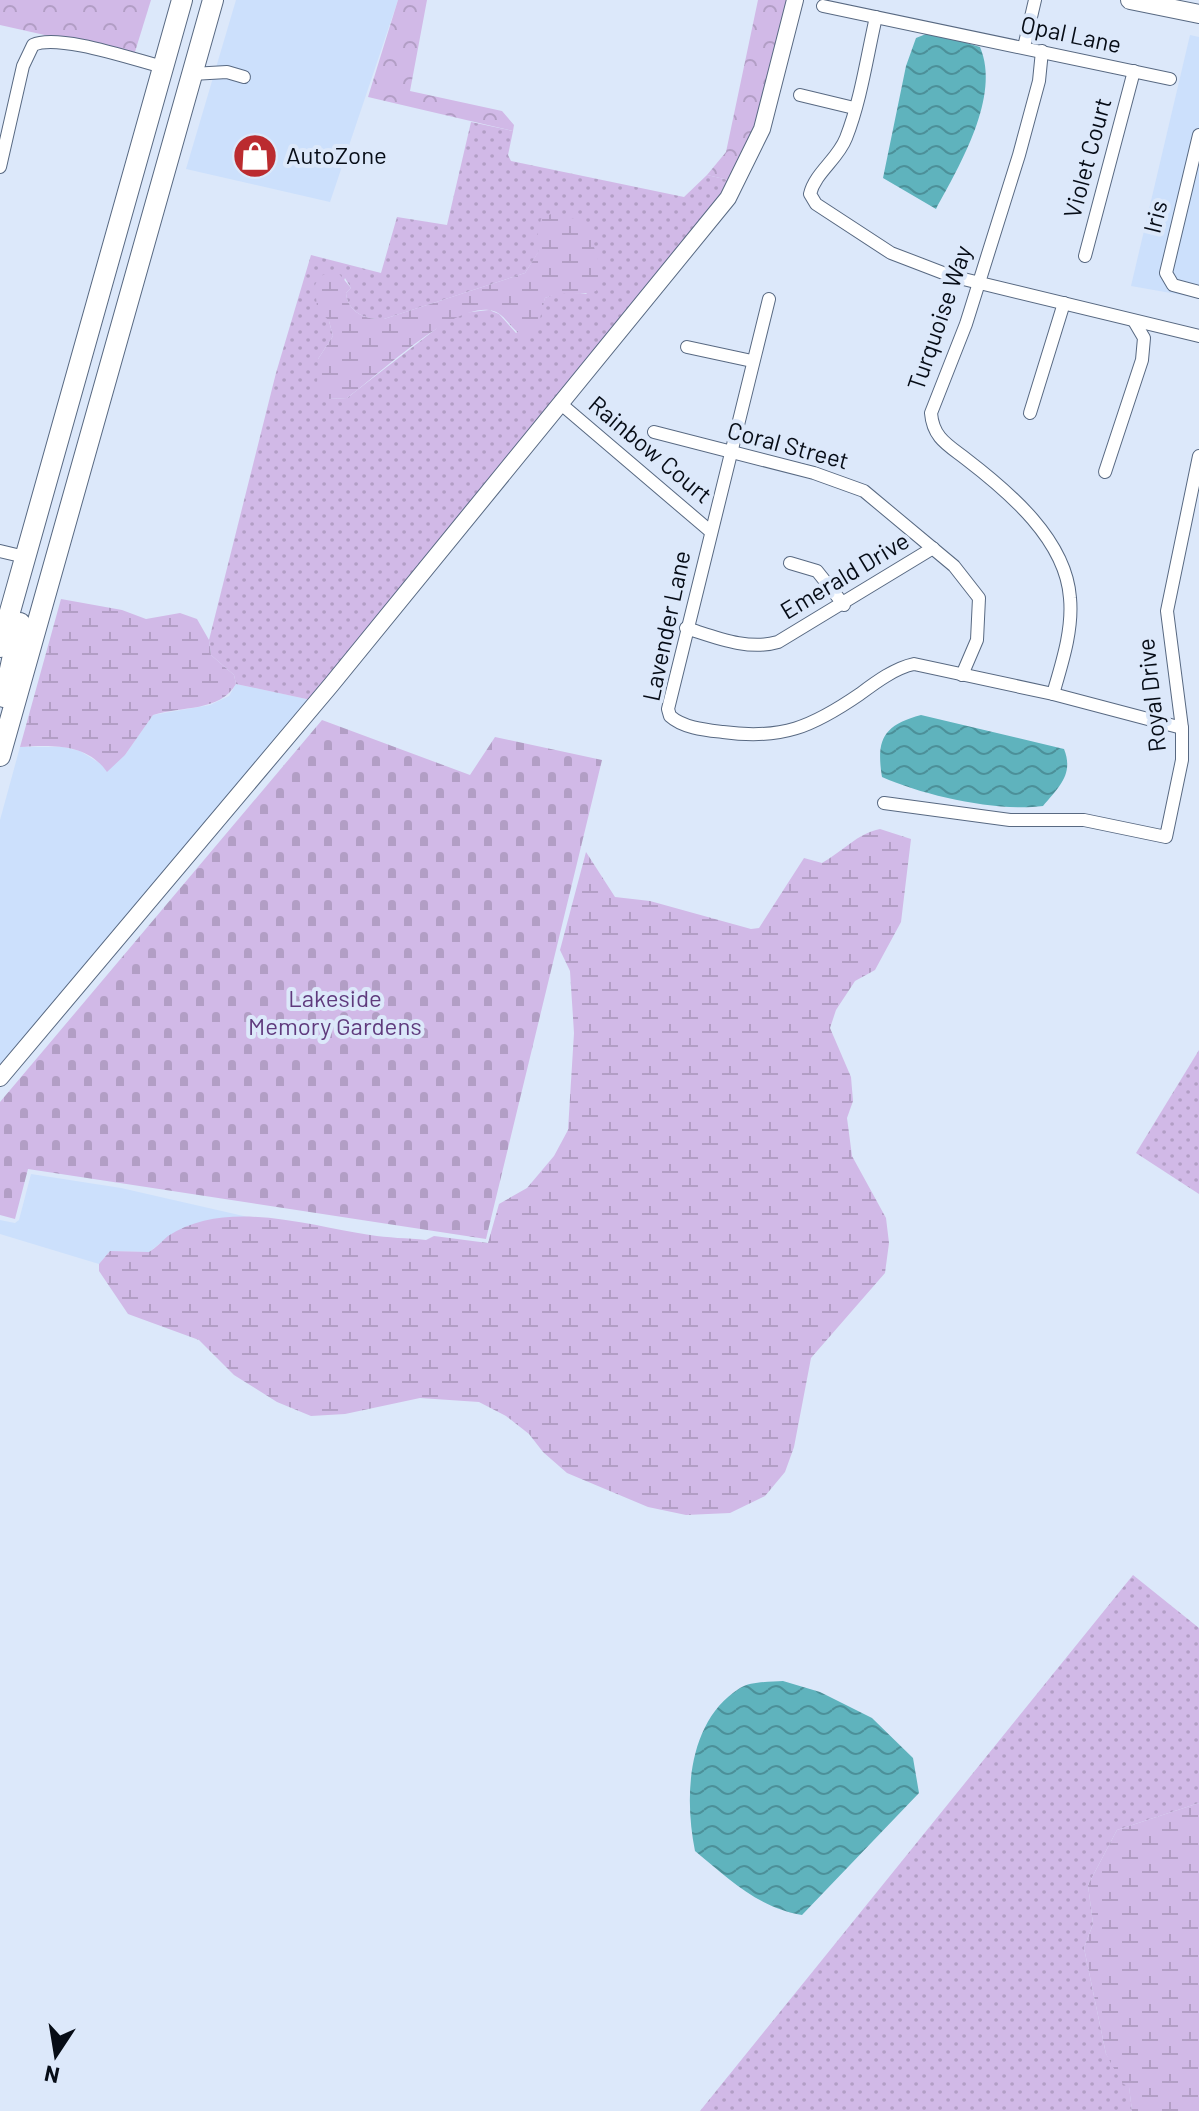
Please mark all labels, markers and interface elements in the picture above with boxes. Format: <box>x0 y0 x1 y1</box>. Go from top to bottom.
street label: Opal Lane <box>1018 9 1124 58</box>
street label: Violet Court <box>1057 94 1117 221</box>
shop icon: AutoZone <box>231 132 279 180</box>
place label: AutoZone <box>286 140 387 169</box>
street label: Iris <box>1137 197 1173 236</box>
street label: Turquoise Way <box>900 241 977 394</box>
street label: Rainbow Court <box>583 389 718 509</box>
street label: Coral Street <box>725 414 852 475</box>
street label: Emerald Drive <box>775 525 914 624</box>
street label: Lavender Lane <box>635 548 696 704</box>
street label: Royal Drive <box>1130 637 1171 753</box>
park label: Lakeside Memory Gardens <box>248 983 422 1040</box>
north arrow <box>16 2015 96 2095</box>
text: N <box>42 2061 61 2090</box>

